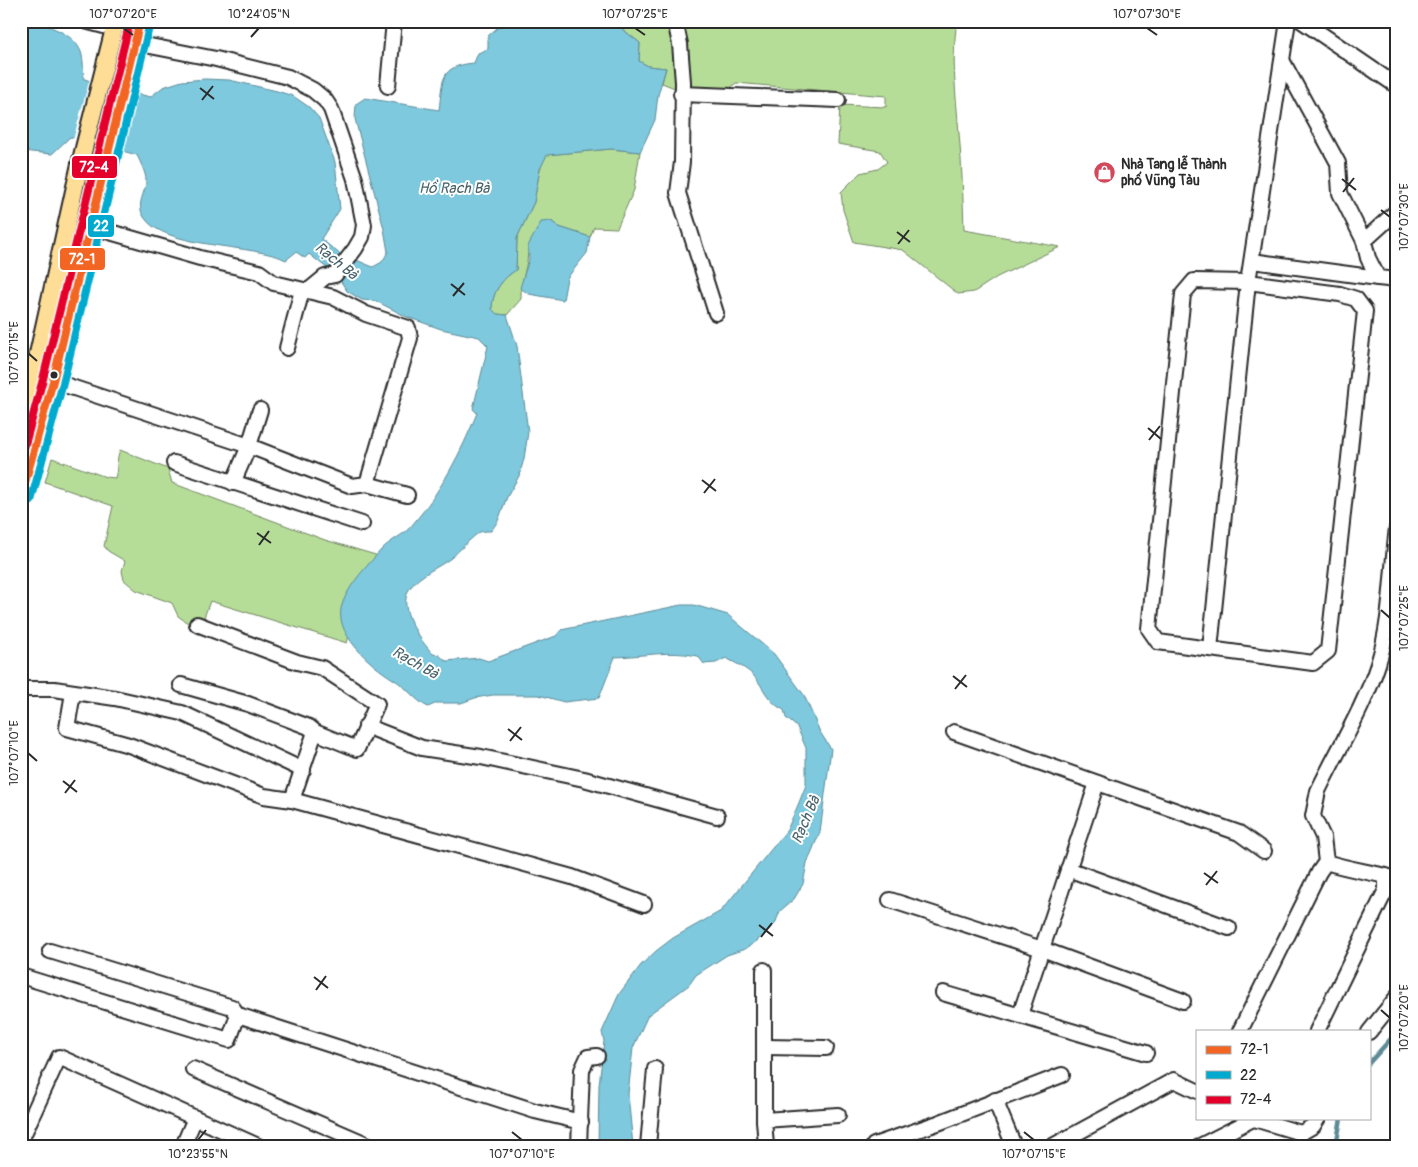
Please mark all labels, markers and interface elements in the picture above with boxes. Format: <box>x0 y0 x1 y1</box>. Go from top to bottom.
text: 107°07'20"E <box>89 7 157 22</box>
text: 10°24'05"N <box>228 7 290 22</box>
text: 107°07'25"E <box>602 7 668 22</box>
text: 107°07'30"E <box>1113 7 1181 22</box>
line badge: 72-4 <box>71 155 118 179</box>
place label: Nhà Tang lễ Thành phố Vũng Tàu <box>1121 155 1227 189</box>
text: 72-4 <box>79 159 110 176</box>
shop icon: Nhà Tang lễ Thành phố Vũng Tàu <box>1093 160 1117 184</box>
water label: Hồ Rạch Bà <box>419 179 490 198</box>
text: 107°07'30"E <box>1397 183 1412 251</box>
line badge: 22 <box>87 214 115 238</box>
text: 22 <box>93 218 109 235</box>
water label: Rạch Bà <box>311 238 362 285</box>
line badge: 72-1 <box>59 247 106 271</box>
text: 72-1 <box>69 251 95 268</box>
text: 107°07'15"E <box>7 321 22 385</box>
unlabelled marker <box>49 370 59 380</box>
text: 107°07'25"E <box>1397 585 1412 651</box>
water label: Rạch Bà <box>389 642 442 684</box>
text: 107°07'10"E <box>7 720 22 786</box>
water label: Rạch Bà <box>788 792 825 846</box>
text: 107°07'20"E <box>1397 984 1412 1052</box>
legend <box>1196 1030 1370 1120</box>
text: 72-1 <box>1240 1040 1269 1059</box>
text: 22 <box>1240 1066 1257 1085</box>
text: 72-4 <box>1240 1090 1272 1109</box>
text: 10°23'55"N <box>168 1147 228 1162</box>
text: 107°07'10"E <box>489 1147 555 1162</box>
text: 107°07'15"E <box>1002 1147 1066 1162</box>

